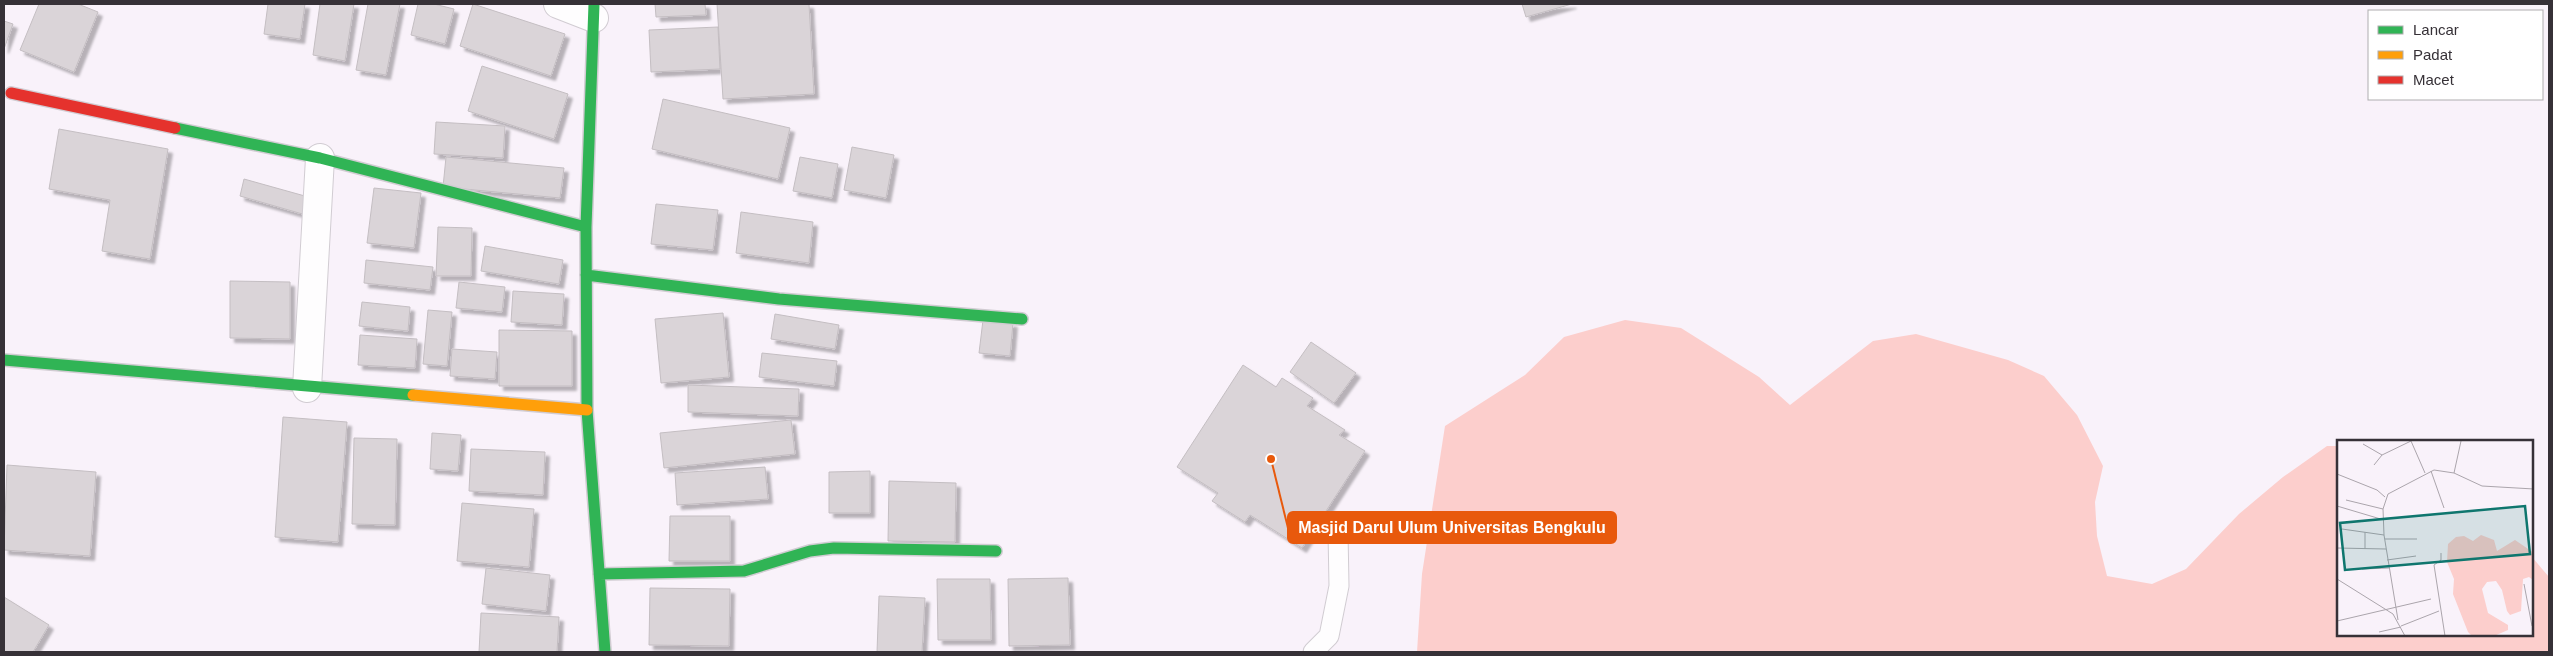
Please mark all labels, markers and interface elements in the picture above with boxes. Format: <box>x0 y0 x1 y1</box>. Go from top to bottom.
legend <box>2368 10 2543 100</box>
text: Lancar <box>2413 21 2459 38</box>
text: Padat <box>2413 46 2453 63</box>
text: Macet <box>2413 71 2455 88</box>
inset map <box>2337 440 2533 636</box>
callout: Masjid Darul Ulum Universitas Bengkulu <box>1288 512 1616 543</box>
text: Masjid Darul Ulum Universitas Bengkulu <box>1298 519 1606 536</box>

